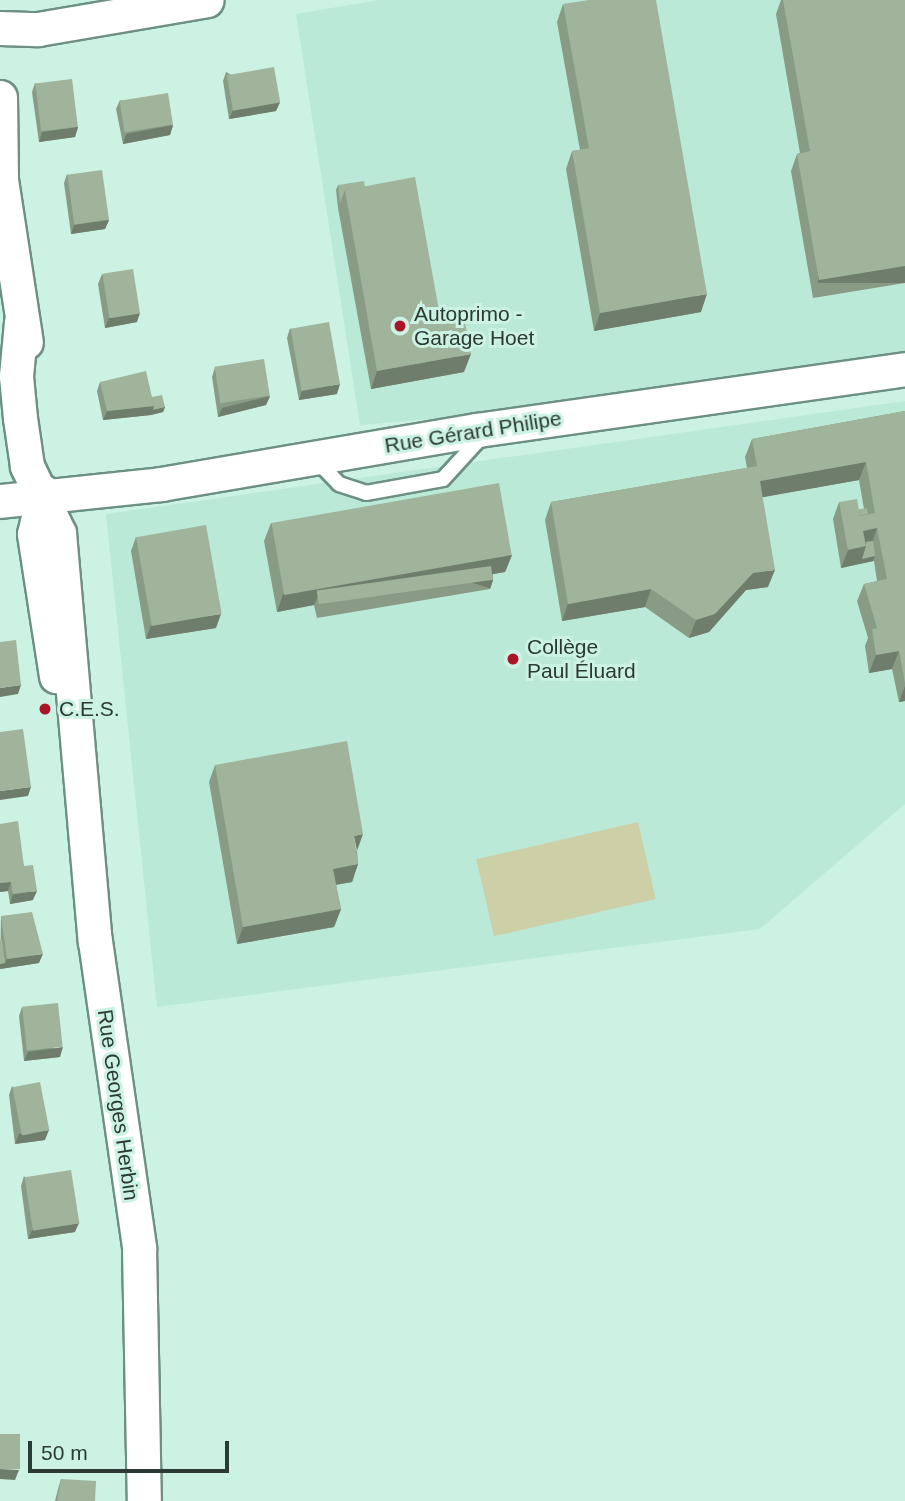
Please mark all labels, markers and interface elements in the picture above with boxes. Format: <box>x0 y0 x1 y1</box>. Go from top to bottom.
place label: Autoprimo - Garage Hoet <box>414 301 534 351</box>
marker: Autoprimo - Garage Hoet <box>392 318 408 334</box>
street label: Rue Gérard Philipe <box>383 406 563 458</box>
place label: Collège Paul Éluard <box>527 634 636 684</box>
marker: Collège Paul Éluard <box>505 651 521 667</box>
place label: C.E.S. <box>59 696 120 722</box>
marker: C.E.S. <box>37 701 53 717</box>
street label: Rue Georges Herbin <box>92 1008 144 1202</box>
scale bar <box>32 1428 233 1472</box>
text: 50 m <box>41 1441 88 1464</box>

